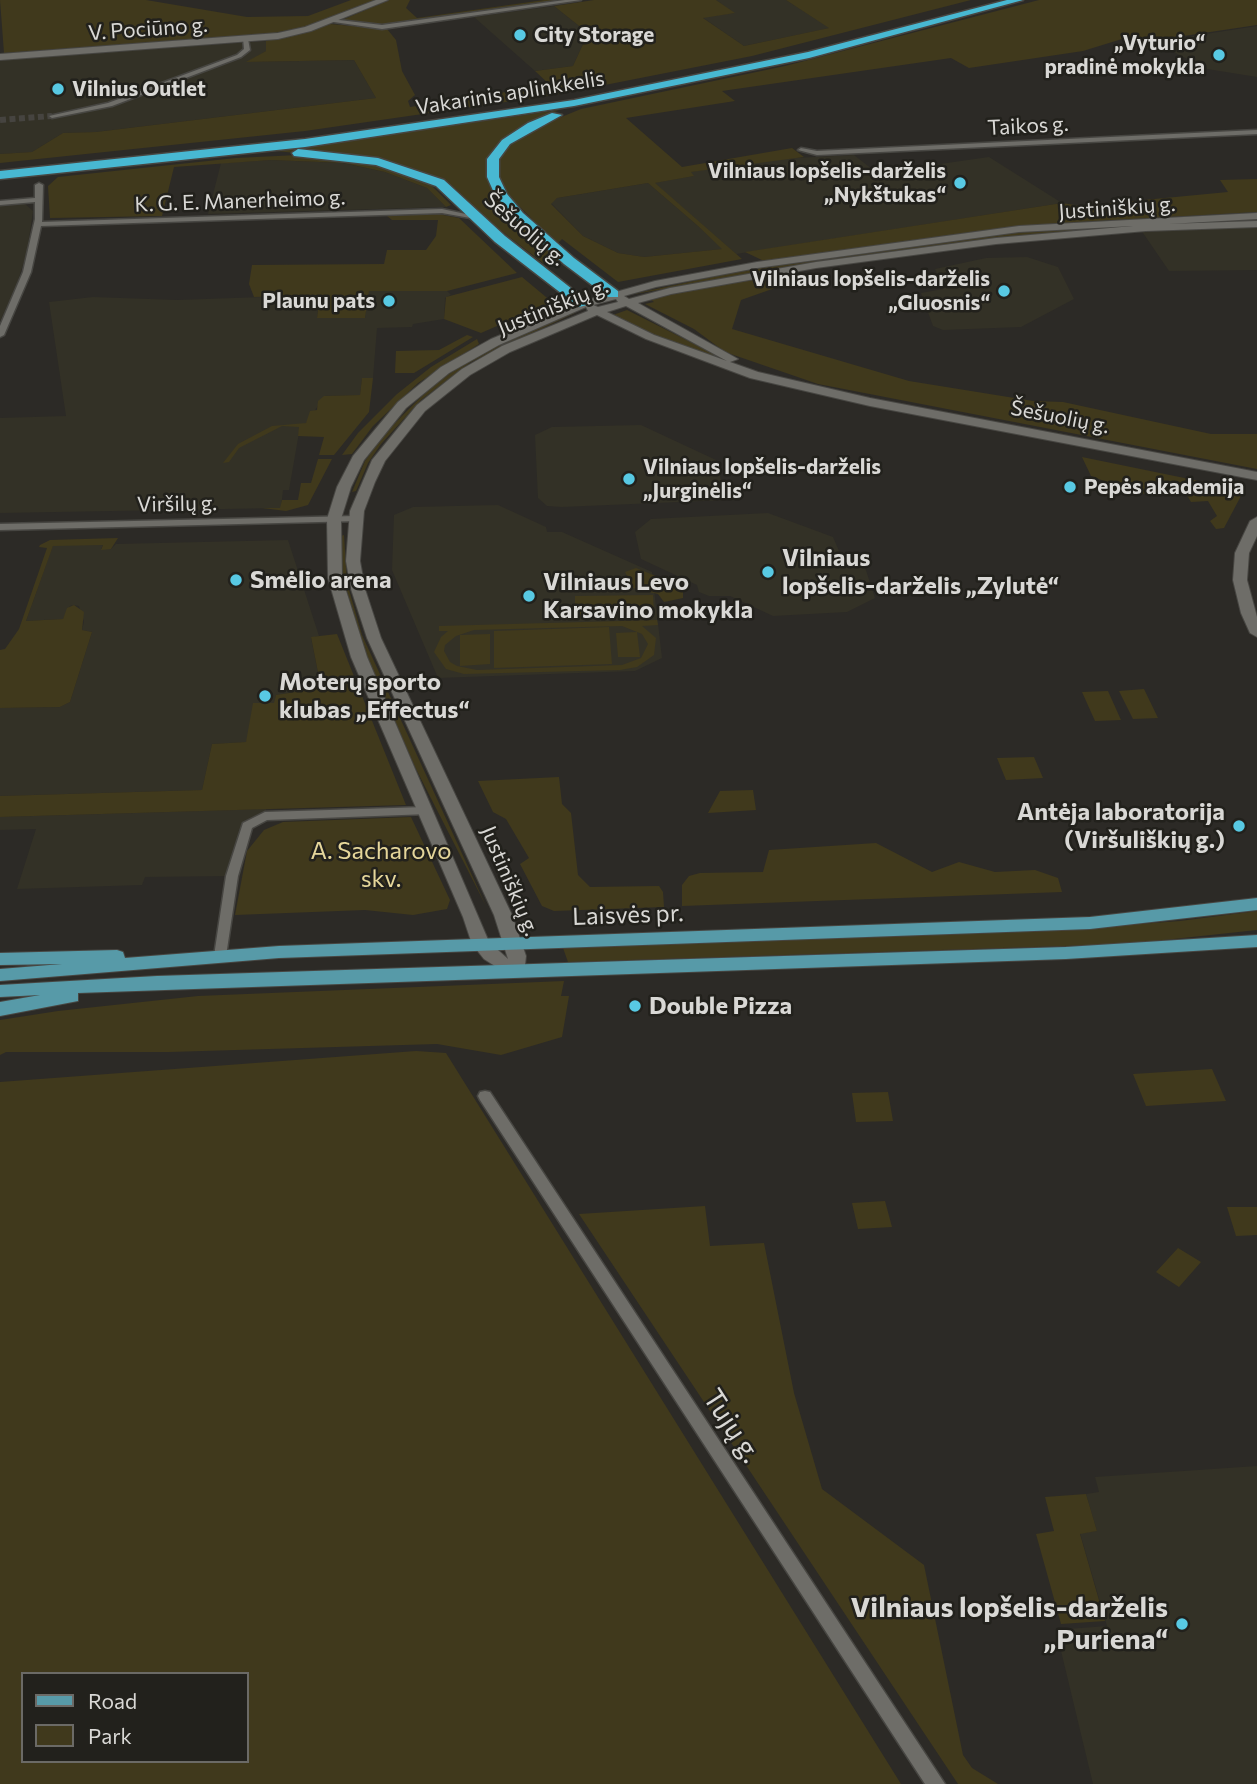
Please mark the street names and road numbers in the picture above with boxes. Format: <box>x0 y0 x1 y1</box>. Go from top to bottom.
street label: V. Pociūno g. <box>87 12 209 46</box>
street label: Vakarinis aplinkkelis <box>414 66 606 120</box>
street label: Taikos g. <box>987 111 1069 141</box>
street label: K. G. E. Manerheimo g. <box>134 185 346 217</box>
street label: Šešuolių g. <box>479 187 571 271</box>
street label: Justiniškių g. <box>1058 191 1176 225</box>
street label: Justiniškių g. <box>494 273 612 341</box>
street label: Šešuolių g. <box>1008 395 1112 439</box>
street label: Viršilų g. <box>137 491 217 517</box>
street label: Justiniškių g. <box>476 822 544 940</box>
street label: Laisvės pr. <box>572 899 684 931</box>
street label: Tujų g. <box>696 1383 768 1469</box>

